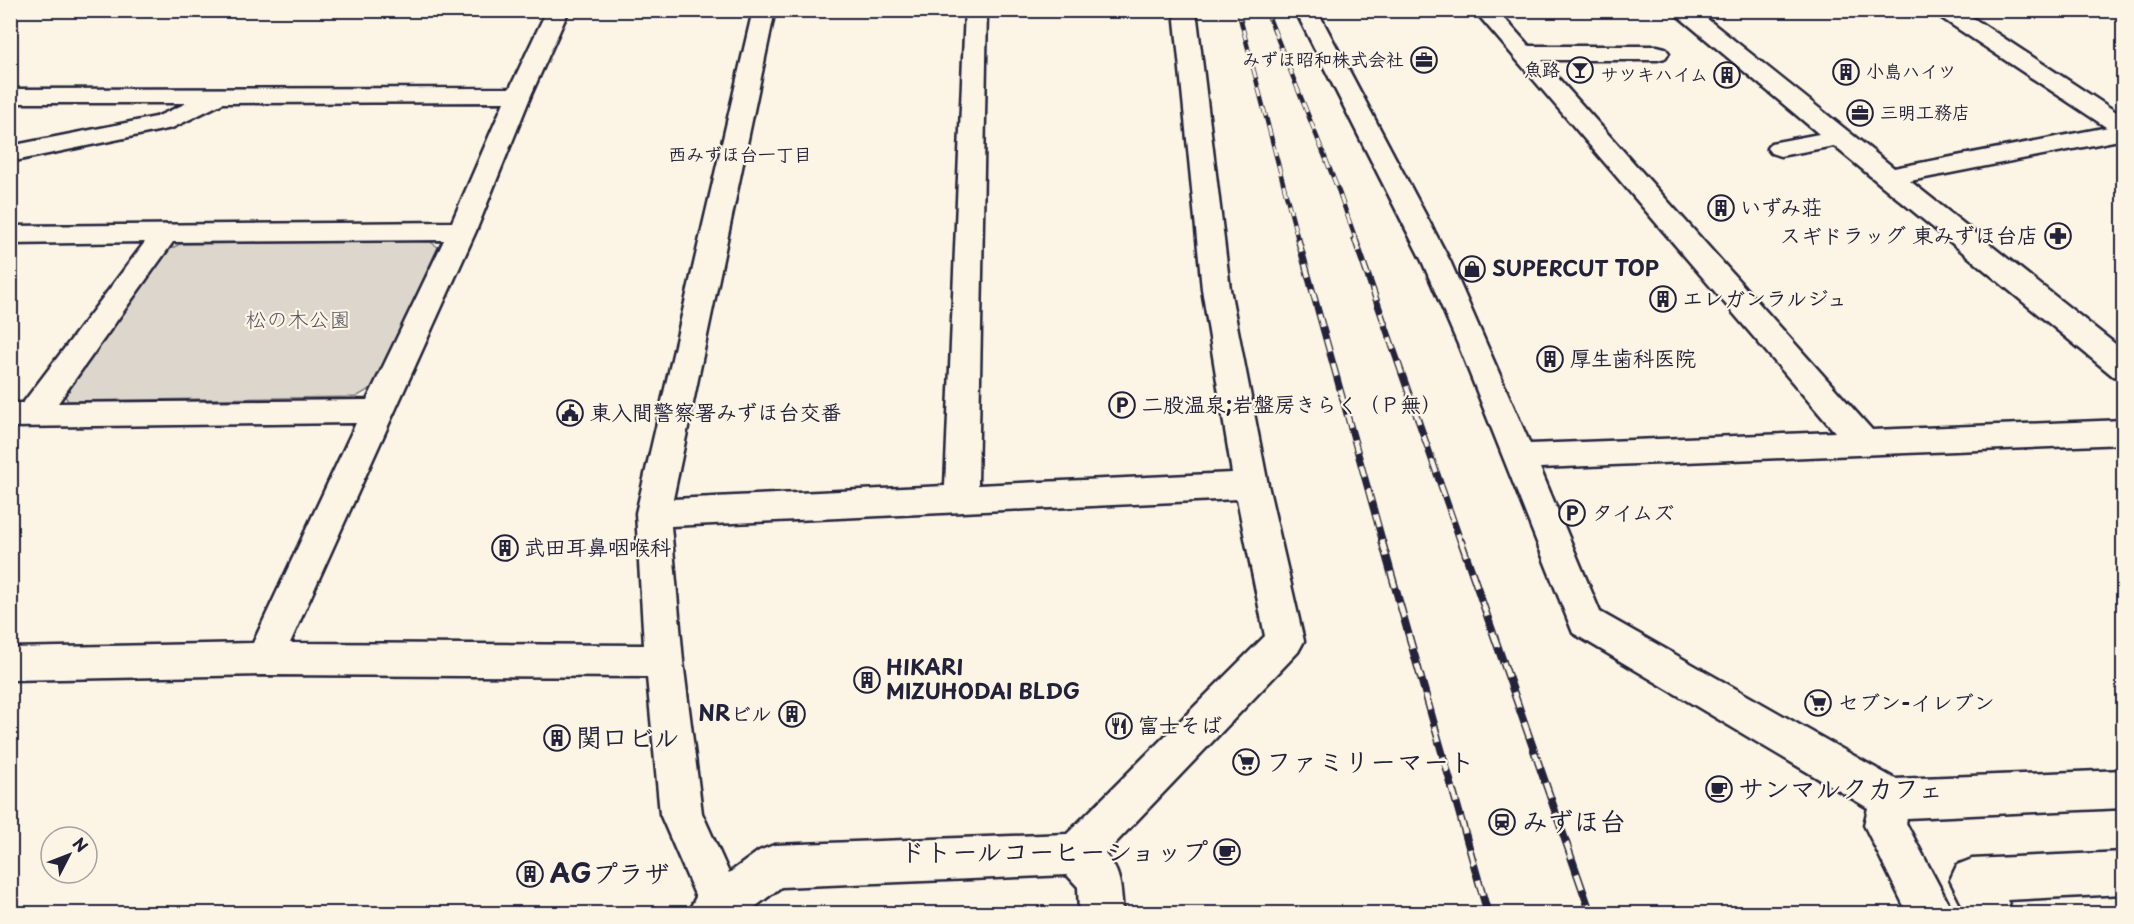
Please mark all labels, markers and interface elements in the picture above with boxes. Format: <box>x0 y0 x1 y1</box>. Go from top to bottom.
place label: みずほ昭和株式会社 <box>1242 45 1404 72</box>
office icon: みずほ昭和株式会社 <box>1409 45 1439 75</box>
place label: 魚路 <box>1524 55 1560 82</box>
bar icon: 魚路 <box>1565 55 1595 85</box>
building icon: 小島ハイツ <box>1831 57 1861 87</box>
place label: 小島ハイツ <box>1866 57 1956 84</box>
place label: サツキハイム <box>1601 60 1708 87</box>
building icon: サツキハイム <box>1712 60 1742 90</box>
office icon: 三明工務店 <box>1845 98 1875 128</box>
place label: 三明工務店 <box>1880 98 1970 125</box>
district label: 西みずほ台一丁目 <box>668 140 812 167</box>
place label: いずみ荘 <box>1740 190 1822 222</box>
building icon: いずみ荘 <box>1706 193 1736 223</box>
place label: スギドラッグ 東みずほ台店 <box>1780 218 2038 250</box>
pharmacy icon: スギドラッグ 東みずほ台店 <box>2043 221 2073 251</box>
place label: SUPERCUT TOP <box>1492 251 1659 283</box>
shop icon: SUPERCUT TOP <box>1457 254 1487 284</box>
place label: エレガンラルジュ <box>1682 281 1847 313</box>
building icon: エレガンラルジュ <box>1648 284 1678 314</box>
park label: 松の木公園 <box>246 302 351 334</box>
place label: 厚生歯科医院 <box>1570 341 1696 373</box>
building icon: 厚生歯科医院 <box>1535 344 1565 374</box>
place label: 二股温泉;岩盤房きらく（Ｐ無） <box>1142 387 1442 419</box>
parking icon: 二股温泉;岩盤房きらく（Ｐ無） <box>1107 390 1137 420</box>
place label: 東入間警察署みずほ台交番 <box>590 395 842 427</box>
public building icon: 東入間警察署みずほ台交番 <box>555 398 585 428</box>
place label: タイムズ <box>1592 495 1674 527</box>
parking icon: タイムズ <box>1557 498 1587 528</box>
place label: 武田耳鼻咽喉科 <box>524 530 671 562</box>
building icon: 武田耳鼻咽喉科 <box>490 533 520 563</box>
place label: HIKARI MIZUHODAI BLDG <box>886 650 1080 706</box>
building icon: HIKARI MIZUHODAI BLDG <box>852 665 882 695</box>
place label: セブン-イレブン <box>1838 685 1995 717</box>
supermarket icon: セブン-イレブン <box>1803 688 1833 718</box>
place label: NRビル <box>698 696 772 728</box>
building icon: NRビル <box>777 699 807 729</box>
place label: 富士そば <box>1138 708 1222 740</box>
restaurant icon: 富士そば <box>1104 711 1134 741</box>
place label: 関口ビル <box>576 717 679 756</box>
building icon: 関口ビル <box>542 723 572 753</box>
place label: ファミリーマート <box>1266 741 1475 780</box>
supermarket icon: ファミリーマート <box>1231 747 1261 777</box>
place label: サンマルクカフェ <box>1738 768 1943 807</box>
cafe icon: サンマルクカフェ <box>1704 774 1734 804</box>
place label: みずほ台 <box>1522 801 1625 840</box>
station icon: みずほ台 <box>1487 807 1517 837</box>
north arrow <box>39 825 99 885</box>
place label: ドトールコーヒーショップ <box>900 831 1208 870</box>
text: N <box>68 832 94 857</box>
cafe icon: ドトールコーヒーショップ <box>1212 837 1242 867</box>
place label: AGプラザ <box>550 853 670 892</box>
building icon: AGプラザ <box>515 859 545 889</box>

